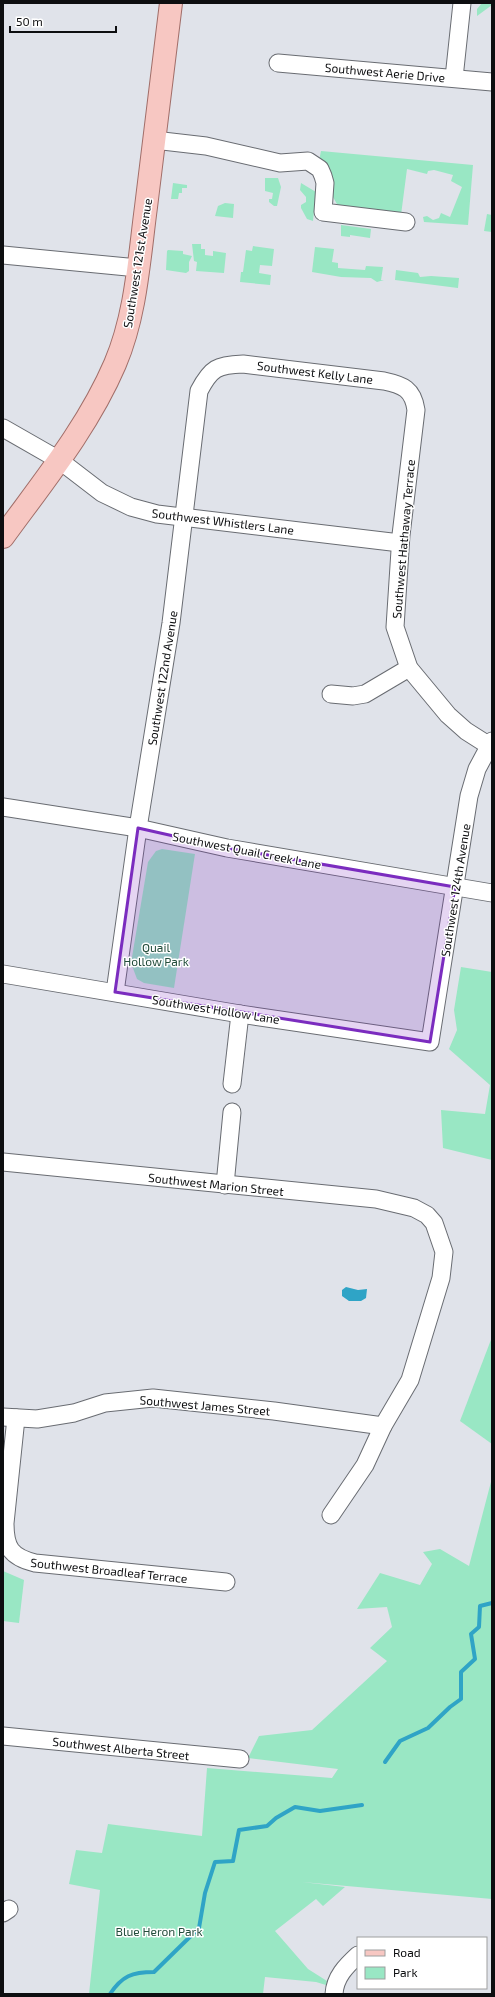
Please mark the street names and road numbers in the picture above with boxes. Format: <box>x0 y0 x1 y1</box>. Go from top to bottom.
street label: Southwest Aerie Drive <box>324 60 446 84</box>
street label: Southwest 121st Avenue <box>120 197 154 329</box>
street label: Southwest Kelly Lane <box>256 358 374 386</box>
street label: Southwest Hathaway Terrace <box>389 459 417 619</box>
street label: Southwest Whistlers Lane <box>151 505 295 537</box>
street label: Southwest 122nd Avenue <box>144 610 180 746</box>
street label: Southwest 124th Avenue <box>438 822 472 958</box>
street label: Southwest Quail Creek Lane <box>171 829 323 872</box>
street label: Southwest Hollow Lane <box>151 992 281 1026</box>
street label: Southwest Marion Street <box>147 1170 285 1198</box>
street label: Southwest James Street <box>139 1392 271 1418</box>
street label: Southwest Broadleaf Terrace <box>30 1555 188 1585</box>
street label: Southwest Alberta Street <box>52 1734 191 1762</box>

